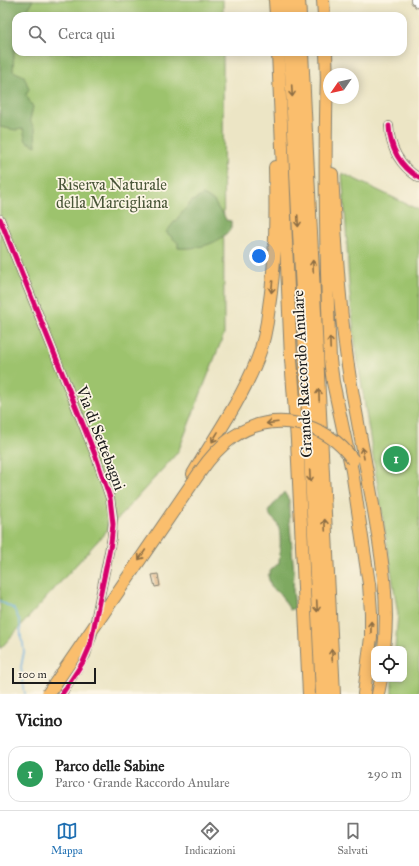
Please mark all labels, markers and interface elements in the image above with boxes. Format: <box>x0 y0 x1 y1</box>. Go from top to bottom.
search box <box>12 12 407 56</box>
icon: search <box>26 23 48 45</box>
text: Cerca qui <box>58 25 115 43</box>
north arrow <box>323 68 359 104</box>
one-way arrow <box>288 84 295 97</box>
park label: Riserva Naturale della Marcigliana <box>56 175 168 213</box>
one-way arrow <box>294 214 302 227</box>
your location <box>249 246 269 266</box>
one-way arrow <box>309 260 317 273</box>
one-way arrow <box>268 280 276 293</box>
street label: Grande Raccordo Anulare <box>288 289 316 458</box>
one-way arrow <box>326 337 333 350</box>
street label: Via di Settebagni <box>71 382 130 494</box>
one-way arrow <box>315 389 323 402</box>
one-way arrow <box>266 420 279 427</box>
one-way arrow <box>210 431 218 443</box>
pin: 1 <box>383 444 409 474</box>
one-way arrow <box>359 447 367 460</box>
one-way arrow <box>307 470 314 483</box>
one-way arrow <box>322 519 329 532</box>
one-way arrow <box>138 549 146 560</box>
one-way arrow <box>313 599 321 612</box>
one-way arrow <box>367 621 375 634</box>
map controls <box>371 646 407 682</box>
button: locate <box>371 646 407 682</box>
one-way arrow <box>329 649 336 662</box>
scale bar <box>12 666 96 685</box>
text: 100 m <box>18 668 47 681</box>
text: Vicino <box>16 710 62 731</box>
text: Parco delle Sabine <box>55 757 164 775</box>
text: 1 <box>27 766 33 782</box>
text: 290 m <box>367 766 402 782</box>
text: Parco · Grande Raccordo Anulare <box>55 775 230 791</box>
tab: Mappa <box>51 820 83 857</box>
tab: Indicazioni <box>184 820 236 857</box>
tab: Salvati <box>337 820 368 857</box>

